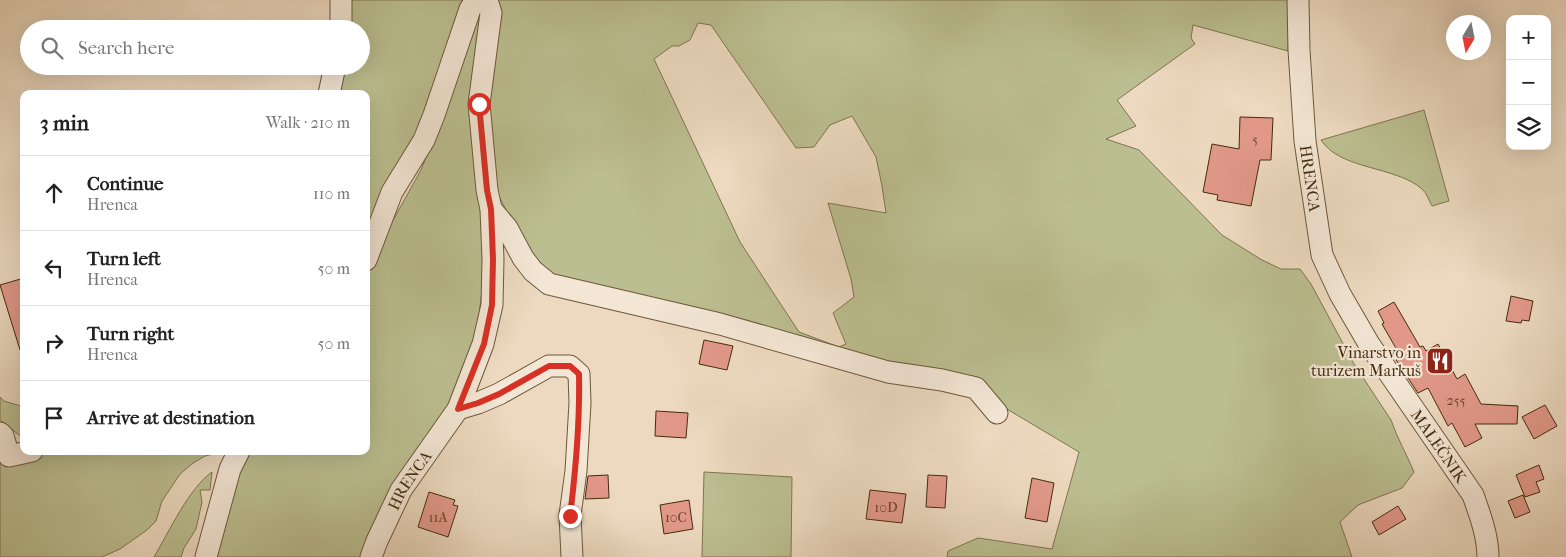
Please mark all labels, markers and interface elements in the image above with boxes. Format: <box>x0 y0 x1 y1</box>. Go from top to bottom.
north arrow <box>1446 15 1491 60</box>
map controls <box>1506 15 1551 150</box>
button: + <box>1506 15 1551 60</box>
search box <box>20 20 370 75</box>
icon: search <box>38 34 66 62</box>
text: Search here <box>78 37 174 59</box>
button: − <box>1506 60 1551 105</box>
route start <box>468 93 491 116</box>
button: layers <box>1506 105 1551 150</box>
text: 3 min <box>40 111 89 135</box>
text: Walk · 210 m <box>266 113 350 132</box>
house number: 5 <box>1252 131 1258 148</box>
street label: HRENCA <box>1296 144 1325 214</box>
text: Continue <box>87 173 163 195</box>
icon: ahead <box>40 179 68 207</box>
text: 110 m <box>313 184 350 203</box>
text: Hrenca <box>87 195 138 214</box>
text: Turn left <box>87 248 161 270</box>
icon: left <box>40 254 68 282</box>
text: 50 m <box>318 259 350 278</box>
text: Hrenca <box>87 270 138 289</box>
text: Turn right <box>87 323 174 345</box>
icon: right <box>40 329 68 357</box>
text: 50 m <box>318 334 350 353</box>
place label: Vinarstvo in turizem Markuš <box>1311 343 1422 380</box>
text: Hrenca <box>87 345 138 364</box>
restaurant icon: Vinarstvo in turizem Markuš <box>1425 346 1455 376</box>
house number: 255 <box>1446 392 1466 409</box>
icon: arrive <box>40 404 68 432</box>
street label: MALEČNIK <box>1407 406 1472 488</box>
text: Arrive at destination <box>87 407 255 429</box>
street label: HRENCA <box>384 447 436 513</box>
house number: 10D <box>874 499 898 516</box>
route end <box>559 505 582 528</box>
house number: 11A <box>428 509 448 526</box>
house number: 10C <box>665 509 687 526</box>

